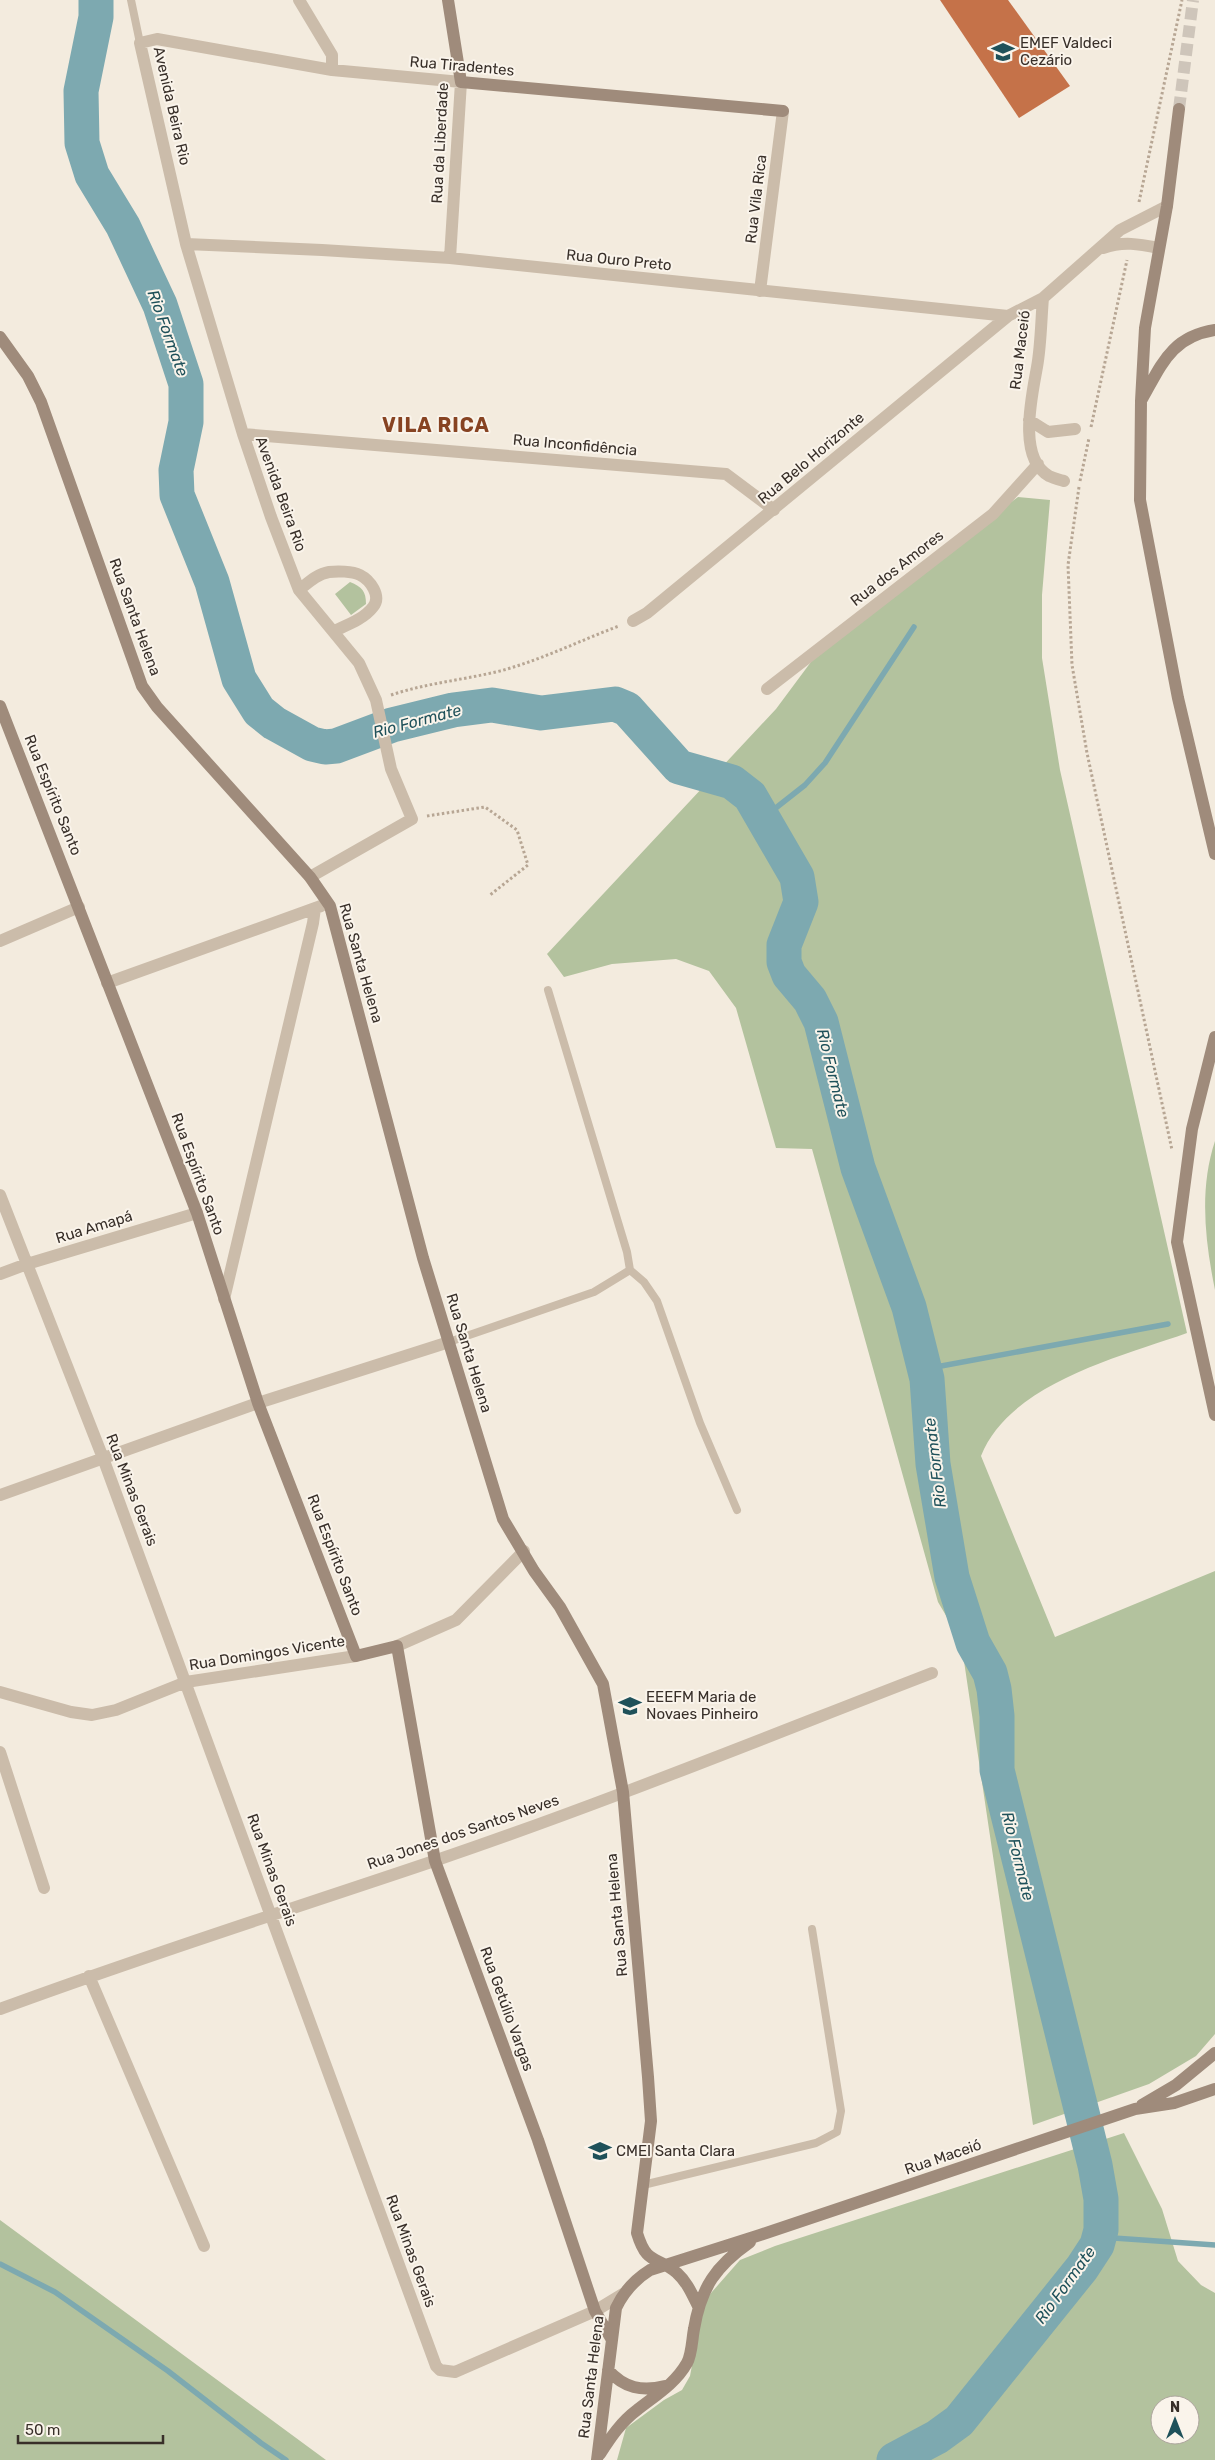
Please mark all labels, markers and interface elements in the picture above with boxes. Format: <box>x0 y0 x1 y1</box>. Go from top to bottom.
place label: EMEF Valdeci Cezário <box>1020 34 1112 69</box>
school or university icon: EMEF Valdeci Cezário <box>990 39 1016 65</box>
street label: Avenida Beira Rio <box>150 45 194 167</box>
street label: Rua Tiradentes <box>409 52 515 80</box>
street label: Rua da Liberdade <box>428 82 452 204</box>
street label: Rua Vila Rica <box>742 154 770 244</box>
street label: Rua Ouro Preto <box>565 246 673 274</box>
water label: Rio Formate <box>144 287 192 379</box>
street label: Rua Maceió <box>1006 309 1034 391</box>
street label: Rua Belo Horizonte <box>754 408 868 508</box>
district label: VILA RICA <box>382 413 490 437</box>
street label: Rua Inconfidência <box>512 431 638 459</box>
street label: Avenida Beira Rio <box>252 434 310 554</box>
street label: Rua dos Amores <box>847 526 947 610</box>
street label: Rua Santa Helena <box>105 556 165 678</box>
water label: Rio Formate <box>371 700 463 742</box>
street label: Rua Espírito Santo <box>21 732 85 858</box>
street label: Rua Santa Helena <box>335 901 387 1025</box>
water label: Rio Formate <box>813 1027 853 1119</box>
street label: Rua Espírito Santo <box>168 1110 228 1238</box>
street label: Rua Amapá <box>53 1207 135 1247</box>
street label: Rua Santa Helena <box>442 1291 496 1415</box>
water label: Rio Formate <box>920 1417 950 1509</box>
street label: Rua Minas Gerais <box>102 1431 162 1549</box>
street label: Rua Espírito Santo <box>304 1492 366 1618</box>
street label: Rua Domingos Vicente <box>188 1632 346 1674</box>
place label: EEEFM Maria de Novaes Pinheiro <box>646 1688 758 1723</box>
school or university icon: EEEFM Maria de Novaes Pinheiro <box>617 1693 643 1719</box>
street label: Rua Jones dos Santos Neves <box>365 1791 562 1873</box>
water label: Rio Formate <box>998 1810 1038 1902</box>
street label: Rua Minas Gerais <box>243 1811 301 1929</box>
street label: Rua Santa Helena <box>603 1853 631 1977</box>
street label: Rua Getúlio Vargas <box>476 1944 538 2074</box>
street label: Rua Maceió <box>902 2135 984 2179</box>
school or university icon: CMEI Santa Clara <box>587 2138 613 2164</box>
place label: CMEI Santa Clara <box>616 2142 735 2160</box>
street label: Rua Minas Gerais <box>382 2192 440 2310</box>
water label: Rio Formate <box>1031 2243 1099 2327</box>
street label: Rua Santa Helena <box>575 2314 607 2440</box>
north arrow <box>1150 2395 1200 2445</box>
text: N <box>1170 2399 1180 2416</box>
scale bar <box>18 2412 162 2444</box>
text: 50 m <box>25 2421 60 2439</box>

